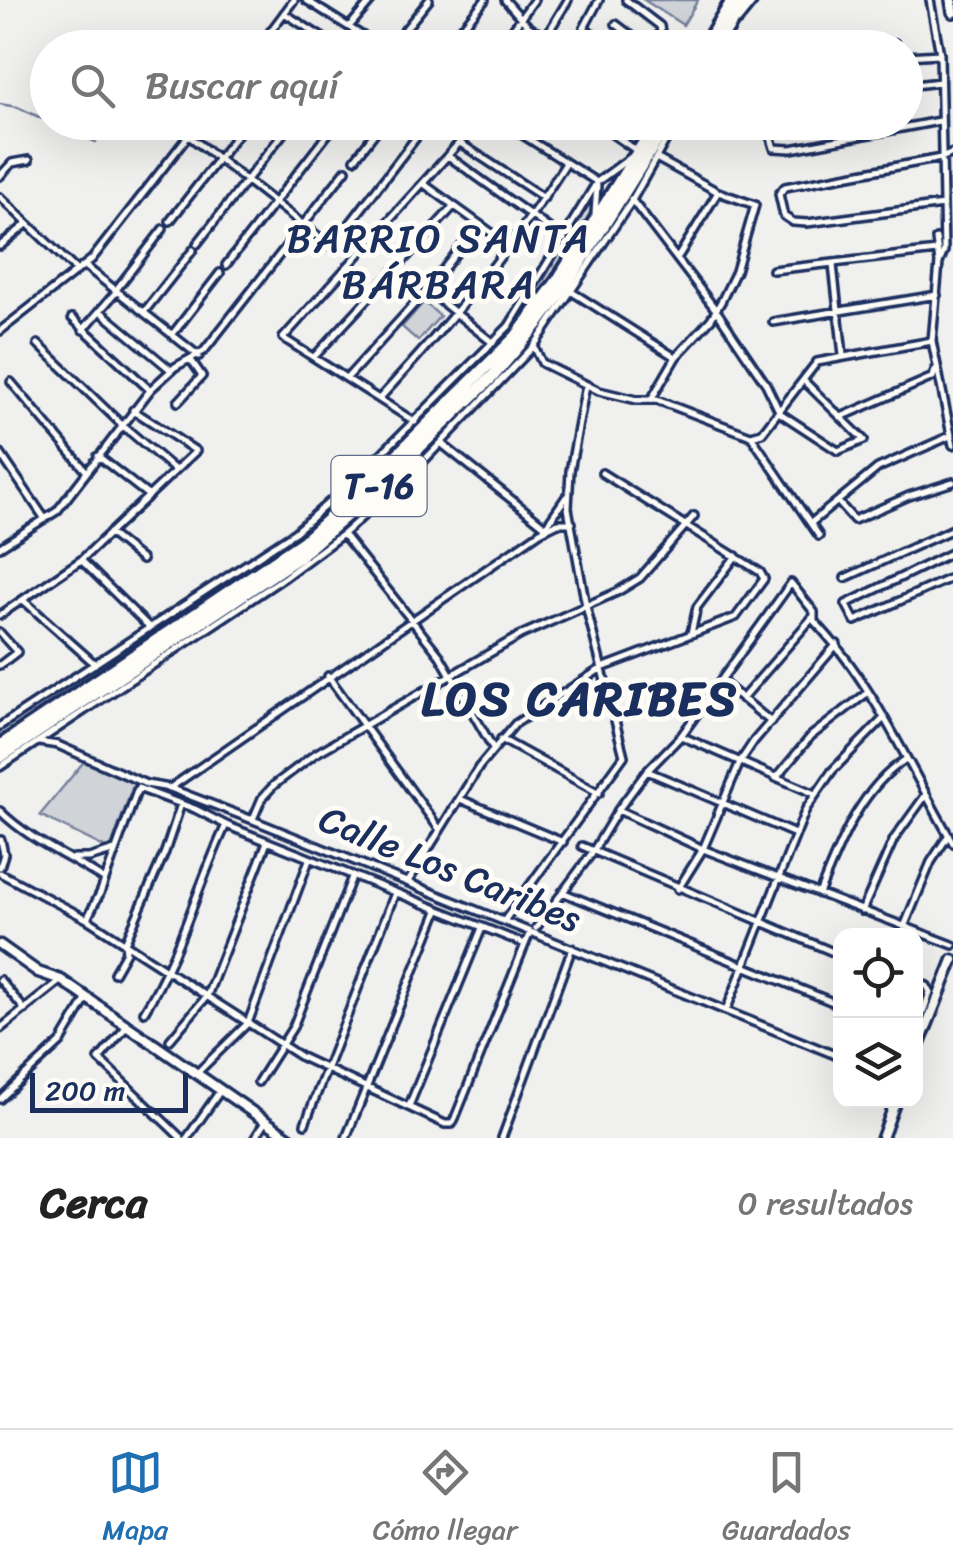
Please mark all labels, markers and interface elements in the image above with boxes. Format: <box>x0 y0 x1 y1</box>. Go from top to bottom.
search box <box>30 30 923 140</box>
text: Buscar aquí <box>145 52 339 119</box>
icon: search <box>65 58 120 113</box>
district label: BARRIO SANTA BÁRBARA <box>287 203 591 320</box>
road number: T-16 <box>332 456 426 516</box>
district label: LOS CARIBES <box>421 656 739 741</box>
street label: Calle Los Caribes <box>309 786 592 952</box>
map controls <box>833 928 923 1108</box>
button: locate <box>833 928 923 1018</box>
button: layers <box>833 1018 923 1108</box>
text: 200 m <box>45 1066 125 1115</box>
scale bar <box>30 1068 188 1112</box>
text: Cerca <box>40 1166 147 1240</box>
text: 0 resultados <box>738 1175 913 1232</box>
tab: Mapa <box>102 1445 168 1554</box>
tab: Cómo llegar <box>373 1445 517 1554</box>
tab: Guardados <box>722 1445 851 1554</box>

